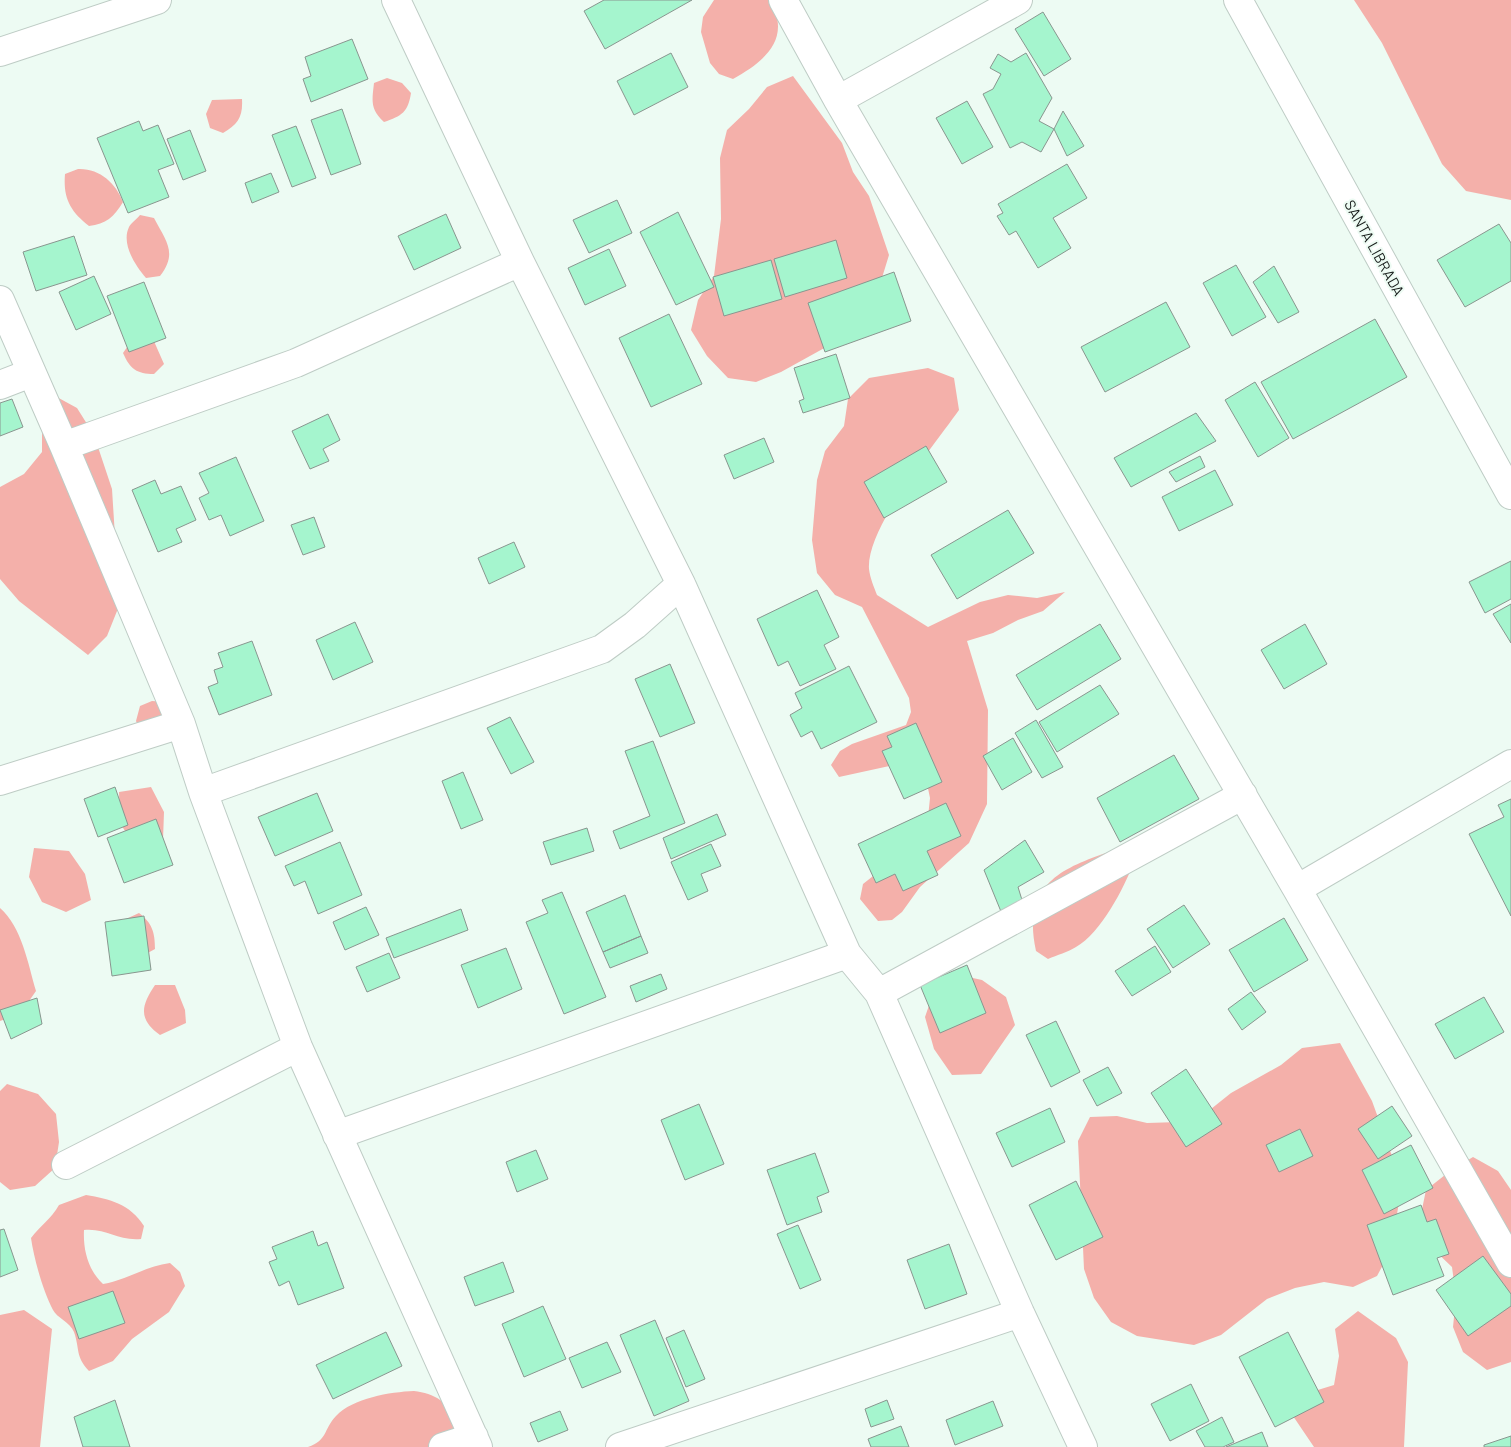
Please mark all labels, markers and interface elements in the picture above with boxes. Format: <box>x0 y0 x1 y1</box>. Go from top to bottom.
street label: SANTA LIBRADA <box>1341 197 1409 298</box>

